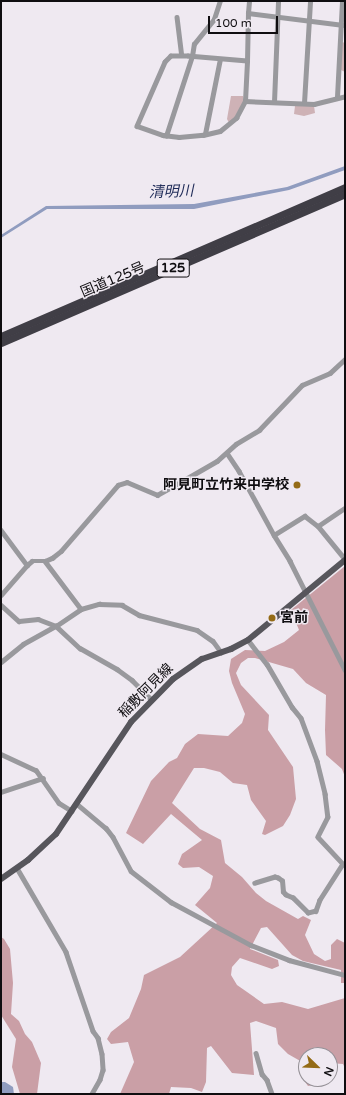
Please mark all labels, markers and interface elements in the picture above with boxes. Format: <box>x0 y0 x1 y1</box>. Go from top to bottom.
scale bar <box>210 8 280 34</box>
text: 100 m <box>215 16 252 30</box>
water label: 清明川 <box>148 182 194 202</box>
road number: 125 <box>156 257 190 279</box>
street label: 国道125号 <box>78 259 148 301</box>
place label: 阿見町立竹来中学校 <box>163 477 289 493</box>
marker: 阿見町立竹来中学校 <box>292 480 302 490</box>
place label: 宮前 <box>280 610 308 626</box>
marker: 宮前 <box>267 613 277 623</box>
street label: 稲敷阿見線 <box>115 660 177 722</box>
north arrow <box>298 1047 338 1087</box>
text: N <box>321 1065 336 1078</box>

